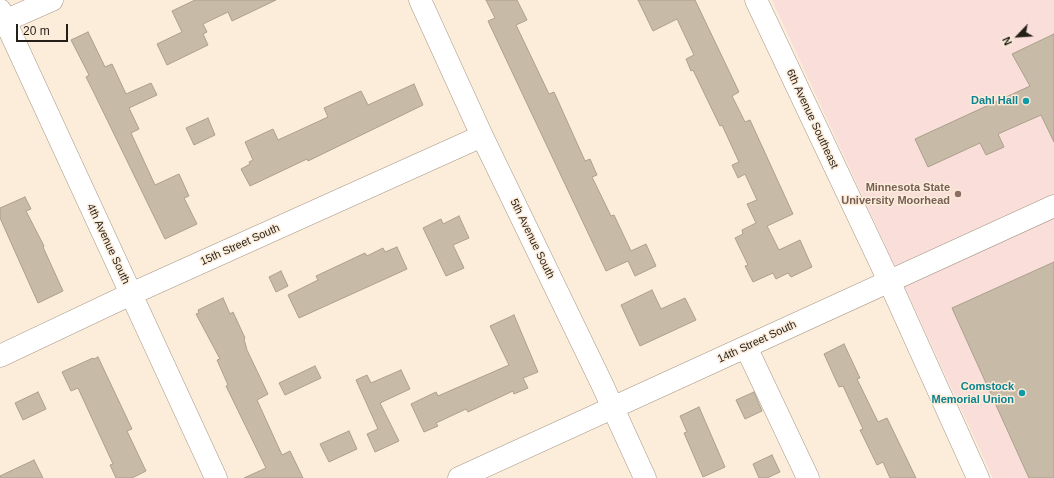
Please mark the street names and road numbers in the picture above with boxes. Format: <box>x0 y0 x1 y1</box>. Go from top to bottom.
street label: 6th Avenue Southeast <box>783 67 841 171</box>
street label: 5th Avenue South <box>507 197 557 281</box>
street label: 4th Avenue South <box>84 202 132 286</box>
street label: 15th Street South <box>198 222 282 268</box>
street label: 14th Street South <box>715 318 799 366</box>

